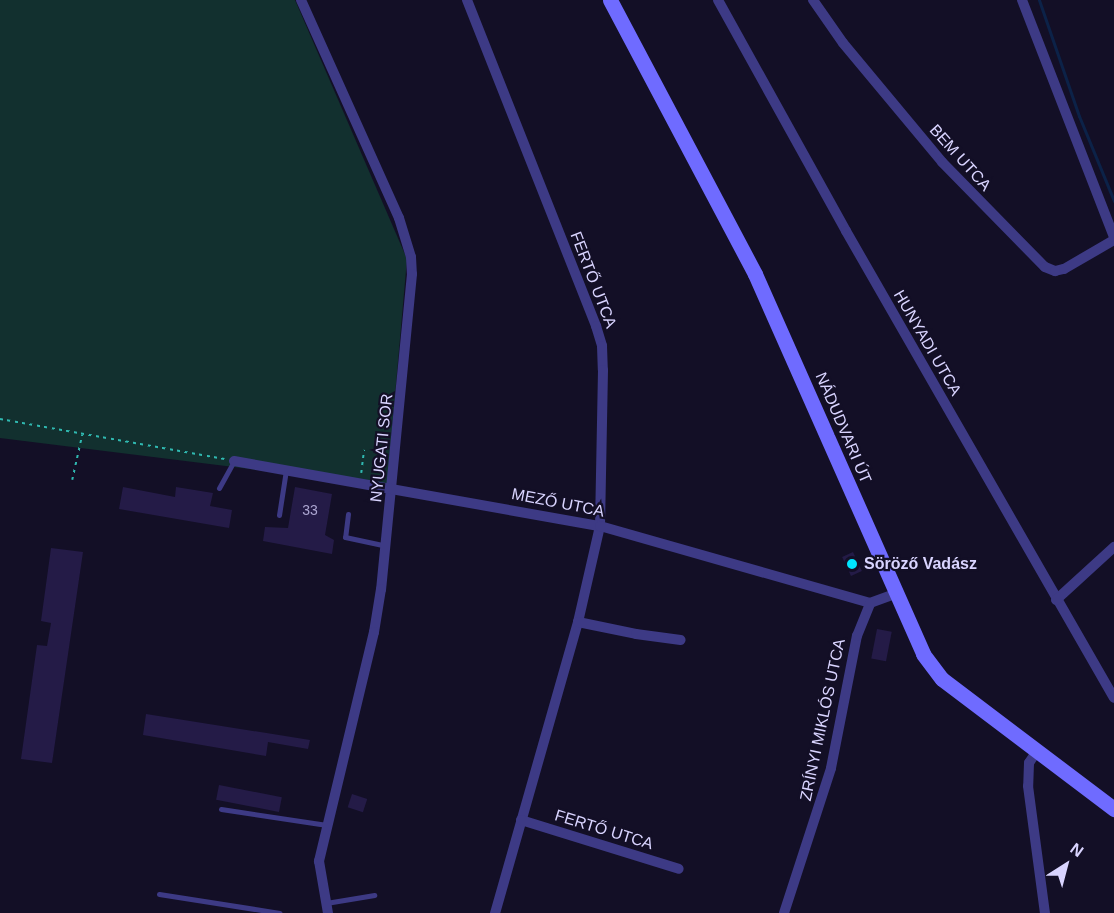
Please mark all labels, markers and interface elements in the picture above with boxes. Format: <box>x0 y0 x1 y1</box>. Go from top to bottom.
street label: BEM UTCA <box>925 121 995 195</box>
street label: FERTŐ UTCA <box>566 229 620 331</box>
street label: HUNYADI UTCA <box>889 287 965 399</box>
street label: NÁDUDVARI ÚT <box>811 370 875 486</box>
street label: NYUGATI SOR <box>367 393 397 503</box>
street label: MEZŐ UTCA <box>510 485 606 521</box>
house number: 33 <box>302 502 318 518</box>
place label: Söröző Vadász <box>864 554 977 574</box>
marker: Söröző Vadász <box>845 557 859 571</box>
street label: ZRÍNYI MIKLÓS UTCA <box>796 637 850 803</box>
street label: FERTŐ UTCA <box>552 806 656 854</box>
north arrow <box>1036 835 1096 895</box>
text: N <box>1067 840 1087 860</box>

